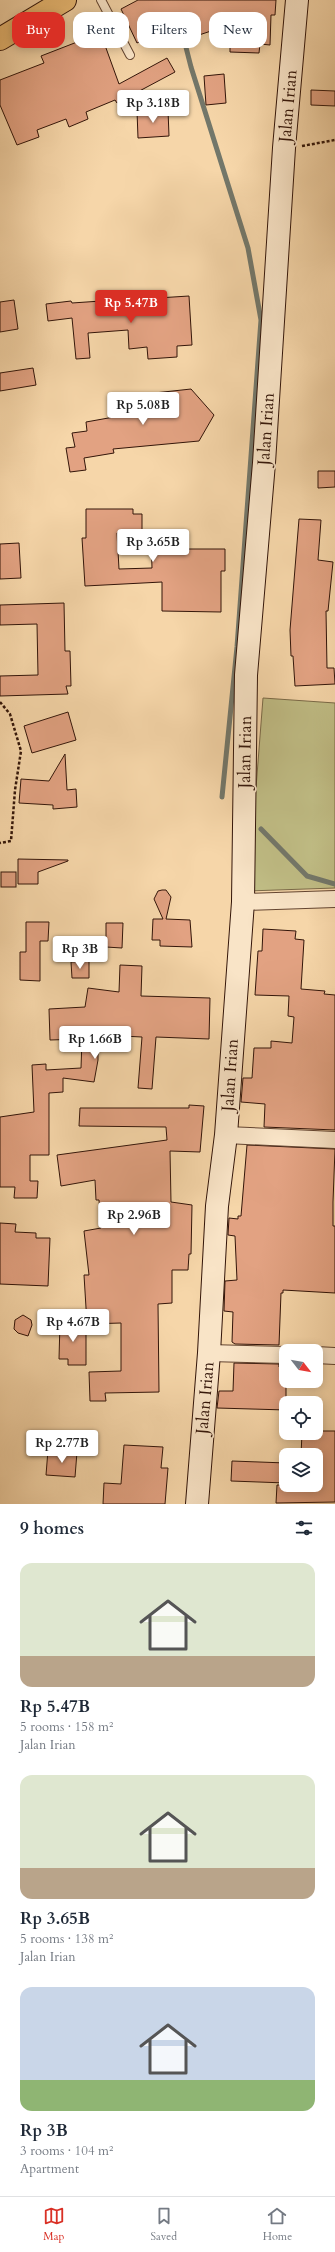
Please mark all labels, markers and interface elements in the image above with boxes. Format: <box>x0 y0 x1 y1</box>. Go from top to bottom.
chip: Buy <box>12 12 65 48</box>
chip: Rent <box>73 12 129 48</box>
chip: Filters <box>137 12 201 48</box>
chip: New <box>209 12 267 48</box>
street label: Jalan Irian <box>273 68 303 146</box>
pin: Rp 3.18B <box>112 90 194 124</box>
text: Rp 3.18B <box>126 94 180 112</box>
pin: Rp 5.47B <box>90 290 172 324</box>
text: Rp 5.47B <box>104 294 158 312</box>
pin: Rp 5.08B <box>102 392 184 426</box>
street label: Jalan Irian <box>252 392 280 469</box>
text: Rp 5.08B <box>116 396 170 414</box>
pin: Rp 3.65B <box>112 529 194 563</box>
text: Rp 3.65B <box>126 533 180 551</box>
street label: Jalan Irian <box>233 715 257 792</box>
pin: Rp 3B <box>52 936 108 970</box>
text: Rp 3B <box>62 940 98 958</box>
pin: Rp 1.66B <box>54 1026 136 1060</box>
text: Rp 1.66B <box>68 1030 122 1048</box>
street label: Jalan Irian <box>216 1038 244 1115</box>
pin: Rp 2.96B <box>93 1202 175 1236</box>
text: Rp 2.96B <box>107 1206 161 1224</box>
pin: Rp 4.67B <box>32 1309 114 1343</box>
text: Rp 4.67B <box>46 1313 100 1331</box>
north arrow <box>279 1344 323 1388</box>
map controls <box>279 1344 323 1492</box>
street label: Jalan Irian <box>190 1360 220 1438</box>
button: locate <box>279 1396 323 1440</box>
pin: Rp 2.77B <box>21 1430 103 1464</box>
text: Rp 2.77B <box>35 1434 89 1452</box>
button: layers <box>279 1448 323 1492</box>
text: 9 homes <box>20 1517 84 1540</box>
icon: filters <box>293 1517 315 1539</box>
icon: home <box>132 1589 204 1661</box>
text: Rp 5.47B <box>20 1695 90 1718</box>
text: 5 rooms · 158 m² <box>20 1718 113 1736</box>
text: Jalan Irian <box>20 1736 76 1754</box>
icon: home <box>132 1801 204 1873</box>
text: Rp 3.65B <box>20 1907 90 1930</box>
text: 5 rooms · 138 m² <box>20 1930 113 1948</box>
text: Jalan Irian <box>20 1948 76 1966</box>
icon: home <box>132 2013 204 2085</box>
text: Rp 3B <box>20 2119 68 2142</box>
text: 3 rooms · 104 m² <box>20 2142 113 2160</box>
text: Apartment <box>20 2160 79 2178</box>
tab: Map <box>43 2205 65 2244</box>
tab: Saved <box>150 2205 177 2244</box>
tab: Home <box>263 2205 292 2244</box>

